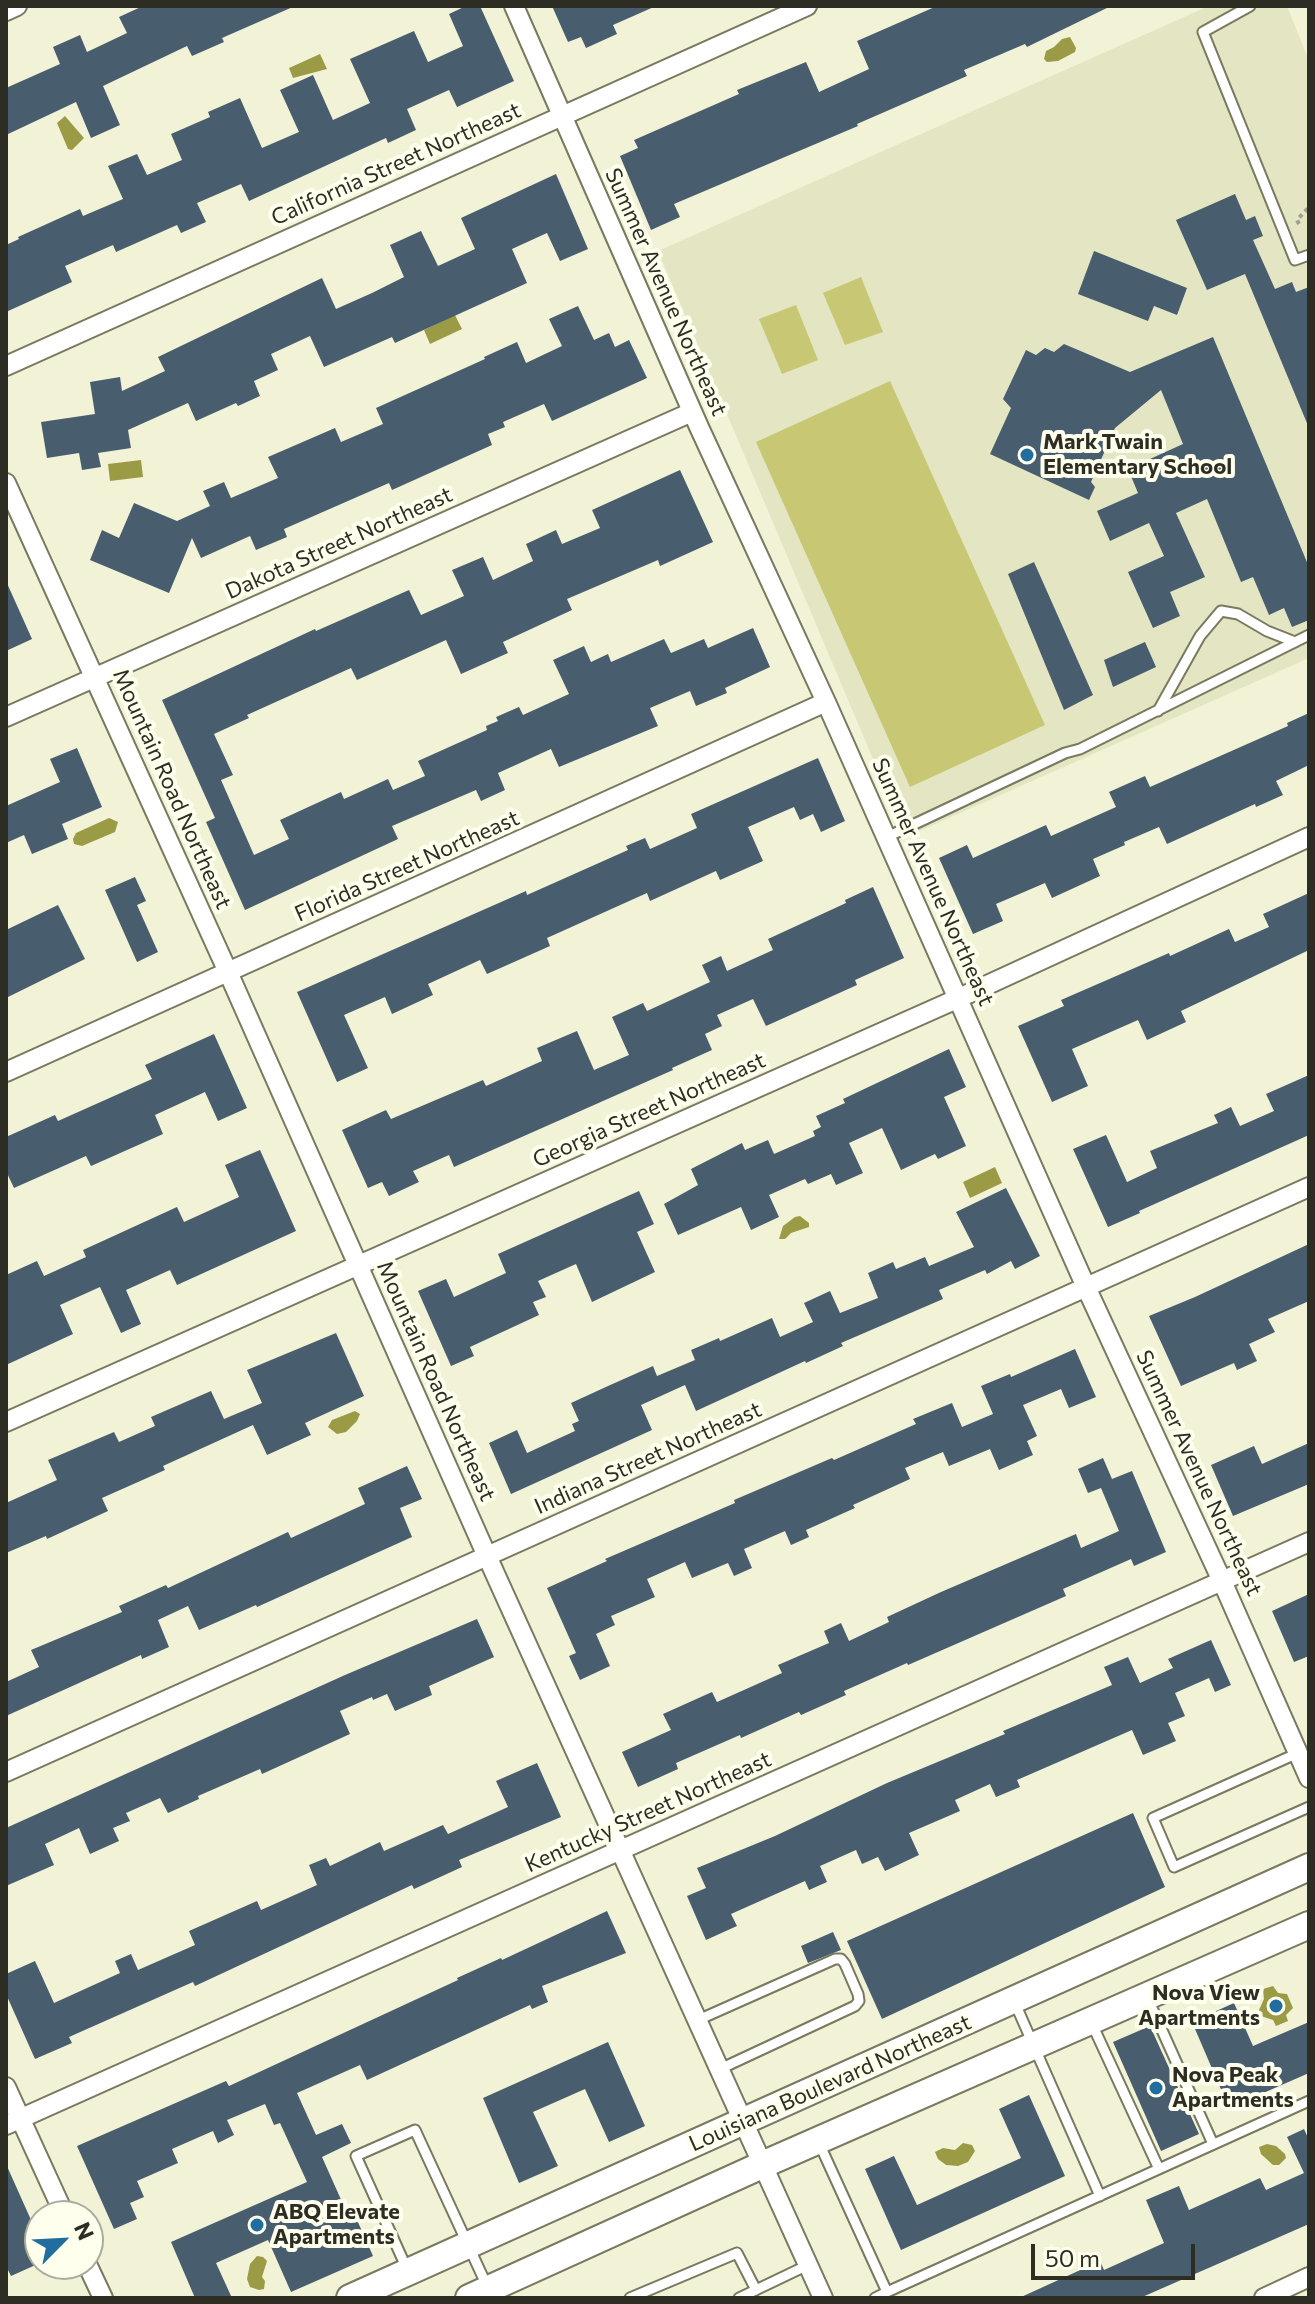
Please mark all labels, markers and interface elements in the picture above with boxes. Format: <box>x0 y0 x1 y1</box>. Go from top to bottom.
street label: California Street Northeast <box>267 97 525 231</box>
street label: Summer Avenue Northeast <box>599 164 733 420</box>
place label: Mark Twain Elementary School <box>1043 429 1232 480</box>
marker: Mark Twain Elementary School <box>1018 446 1036 464</box>
street label: Dakota Street Northeast <box>222 481 456 605</box>
street label: Mountain Road Northeast <box>107 665 237 913</box>
street label: Summer Avenue Northeast <box>866 754 1000 1010</box>
street label: Florida Street Northeast <box>291 805 523 927</box>
street label: Georgia Street Northeast <box>529 1047 769 1173</box>
street label: Mountain Road Northeast <box>371 1257 501 1505</box>
street label: Summer Avenue Northeast <box>1130 1346 1268 1600</box>
street label: Indiana Street Northeast <box>530 1396 766 1520</box>
street label: Kentucky Street Northeast <box>521 1746 775 1878</box>
place label: Nova View Apartments <box>1138 1980 1260 2032</box>
marker: Nova View Apartments <box>1267 1997 1285 2015</box>
street label: Louisiana Boulevard Northeast <box>685 2009 975 2157</box>
place label: Nova Peak Apartments <box>1172 2062 1294 2114</box>
marker: Nova Peak Apartments <box>1147 2079 1165 2097</box>
place label: ABQ Elevate Apartments <box>273 2199 400 2250</box>
north arrow <box>24 2200 104 2280</box>
marker: ABQ Elevate Apartments <box>248 2216 266 2234</box>
text: N <box>69 2218 100 2244</box>
scale bar <box>1035 2228 1199 2278</box>
text: 50 m <box>1045 2243 1100 2272</box>

